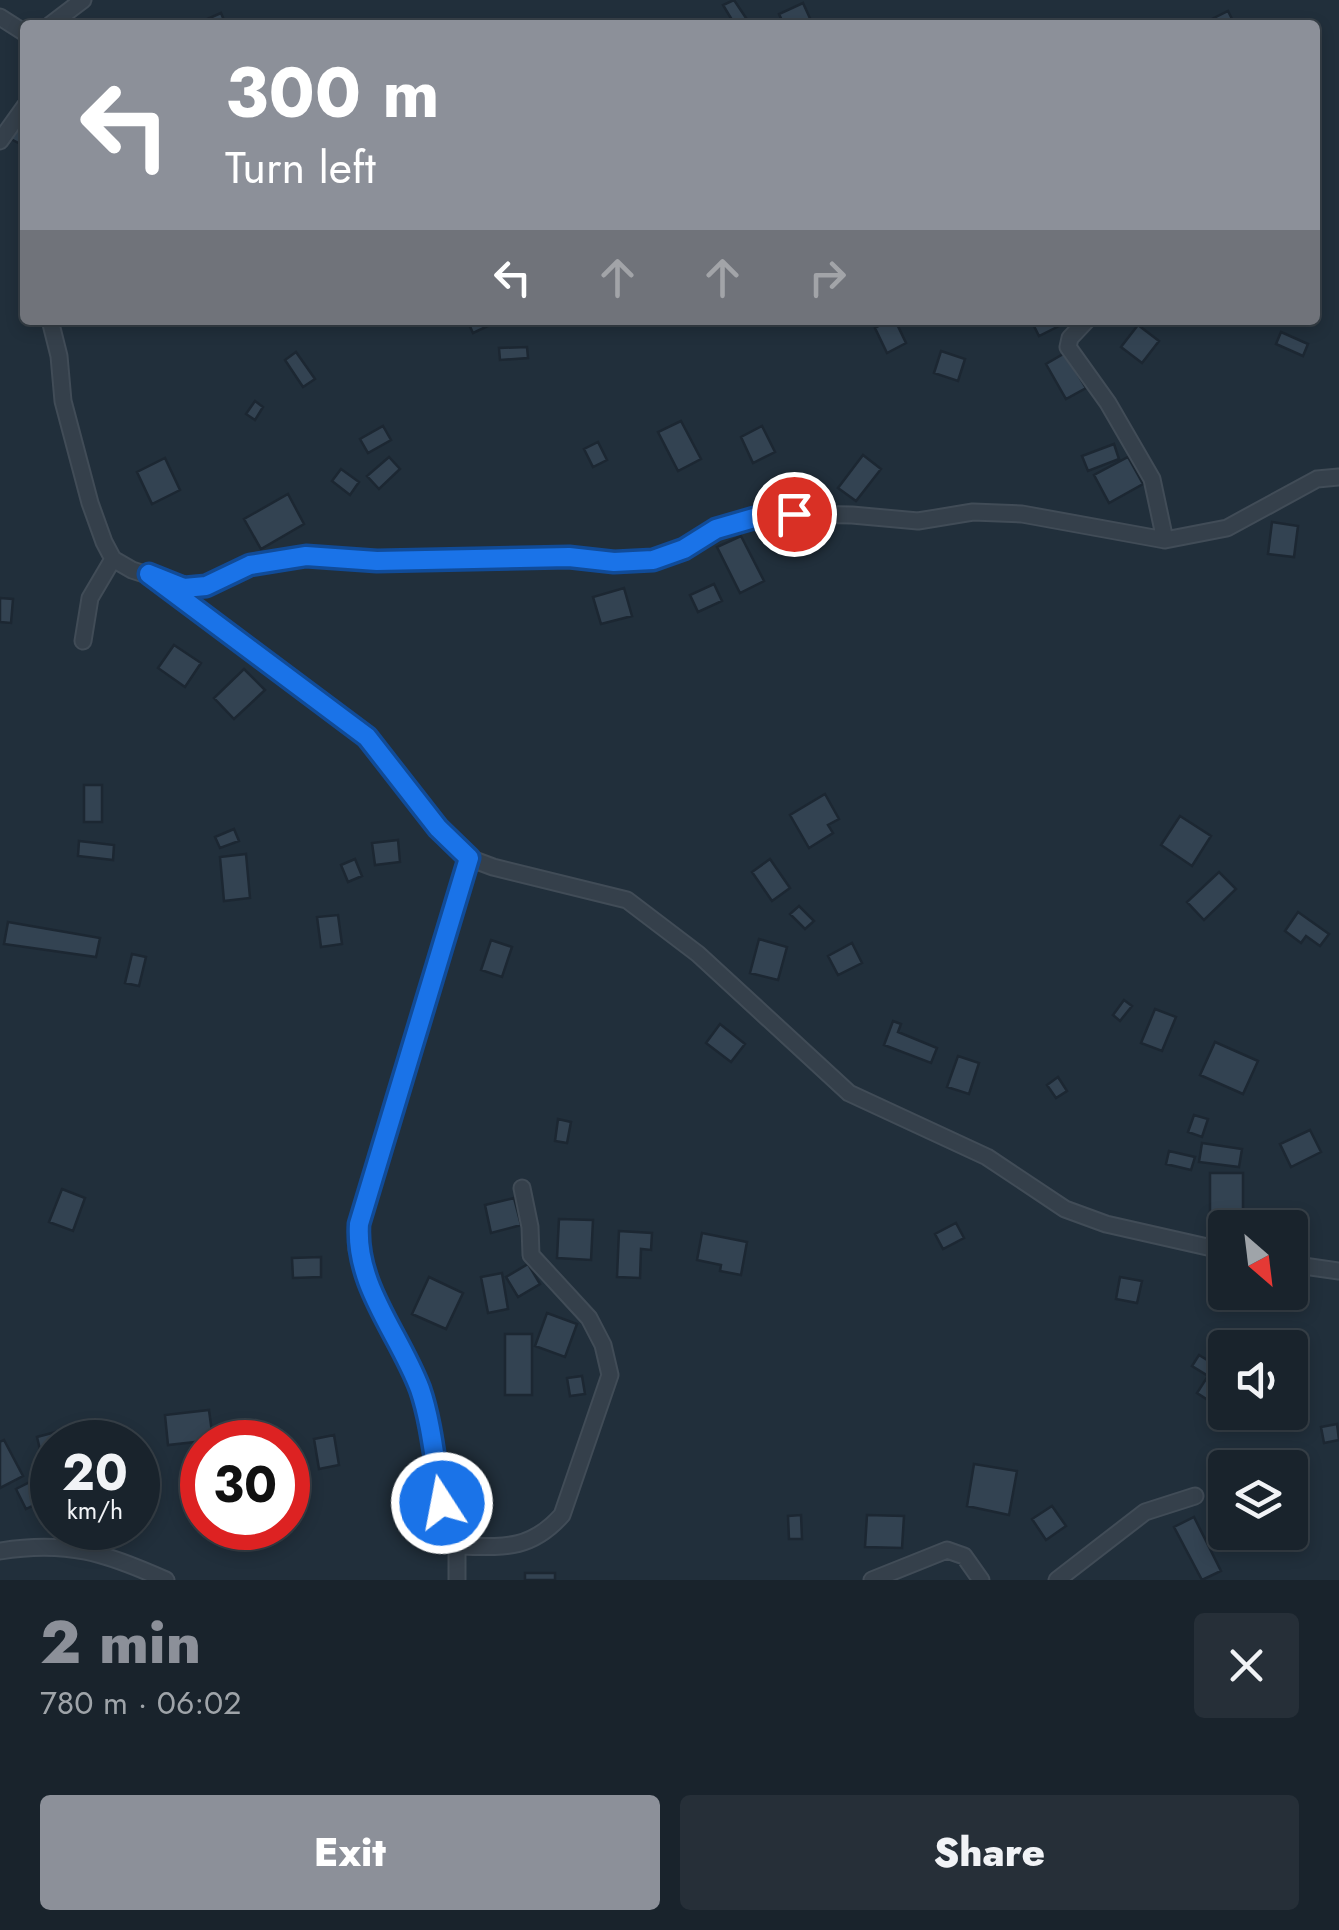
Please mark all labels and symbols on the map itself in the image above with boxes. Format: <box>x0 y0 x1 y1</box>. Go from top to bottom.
pin <box>752 472 837 557</box>
north arrow <box>1208 1210 1308 1310</box>
speed limit sign: 30 <box>180 1420 310 1550</box>
position arrow <box>390 1451 494 1555</box>

